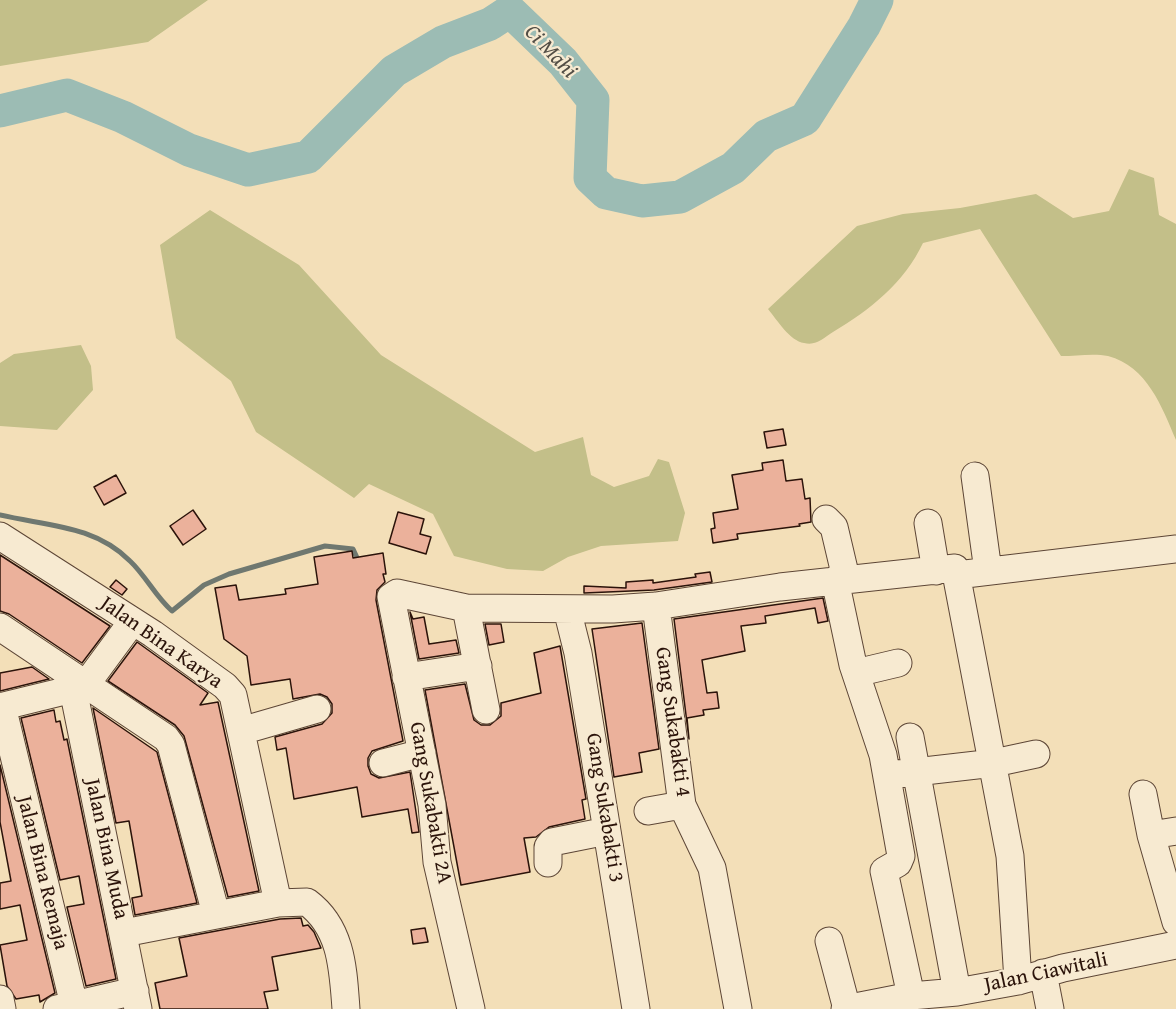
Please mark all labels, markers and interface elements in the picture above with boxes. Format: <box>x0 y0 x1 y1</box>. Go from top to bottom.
water label: Ci Mahi <box>518 20 582 84</box>
street label: Jalan Bina Karya <box>95 591 227 695</box>
street label: Gang Sukabakti 4 <box>649 646 695 798</box>
street label: Gang Sukabakti 2A <box>403 720 457 886</box>
street label: Gang Sukabakti 3 <box>580 732 628 884</box>
street label: Jalan Bina Muda <box>79 777 133 921</box>
street label: Jalan Bina Remaja <box>11 794 73 952</box>
street label: Jalan Ciawitali <box>982 948 1110 998</box>

